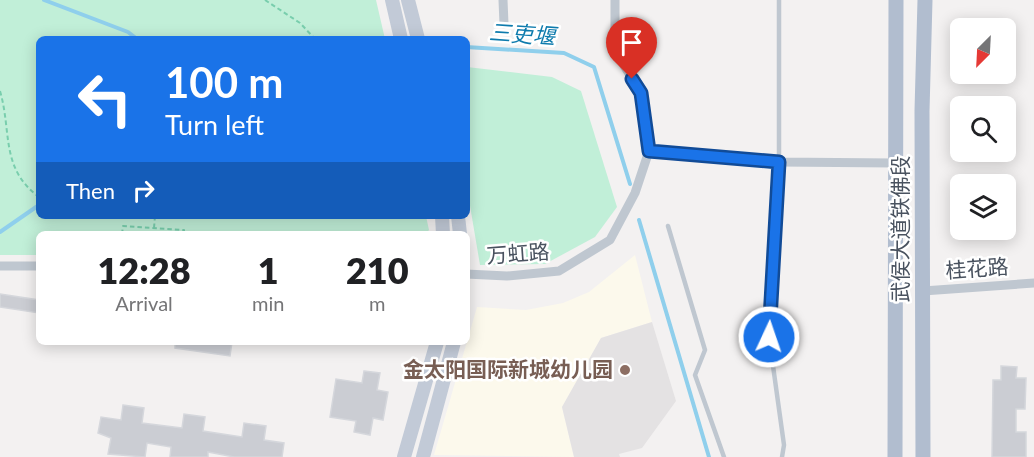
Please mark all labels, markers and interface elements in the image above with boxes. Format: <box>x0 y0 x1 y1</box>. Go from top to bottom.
pin <box>606 17 657 79</box>
water label: 三吏堰 <box>488 18 560 50</box>
north arrow <box>950 18 1016 84</box>
map controls <box>950 18 1016 240</box>
icon: arrive <box>615 26 648 59</box>
text: 100 m <box>165 57 283 107</box>
icon: left <box>66 60 144 138</box>
button: search <box>950 96 1016 162</box>
text: Turn left <box>165 108 264 141</box>
street label: 武侯大道铁佛段 <box>887 156 912 303</box>
icon: right <box>127 174 160 207</box>
button: layers <box>950 174 1016 240</box>
text: Then <box>66 177 115 204</box>
street label: 万虹路 <box>486 238 550 267</box>
text: 12:28 <box>97 248 191 292</box>
text: 1 <box>258 248 279 292</box>
text: 210 <box>346 248 409 292</box>
street label: 桂花路 <box>945 253 1009 282</box>
text: Arrival <box>115 291 173 315</box>
text: min <box>252 291 284 315</box>
text: m <box>369 291 385 315</box>
position arrow <box>737 305 801 369</box>
place label: 金太阳国际新城幼儿园 <box>403 356 613 381</box>
marker: 金太阳国际新城幼儿园 <box>618 363 632 377</box>

